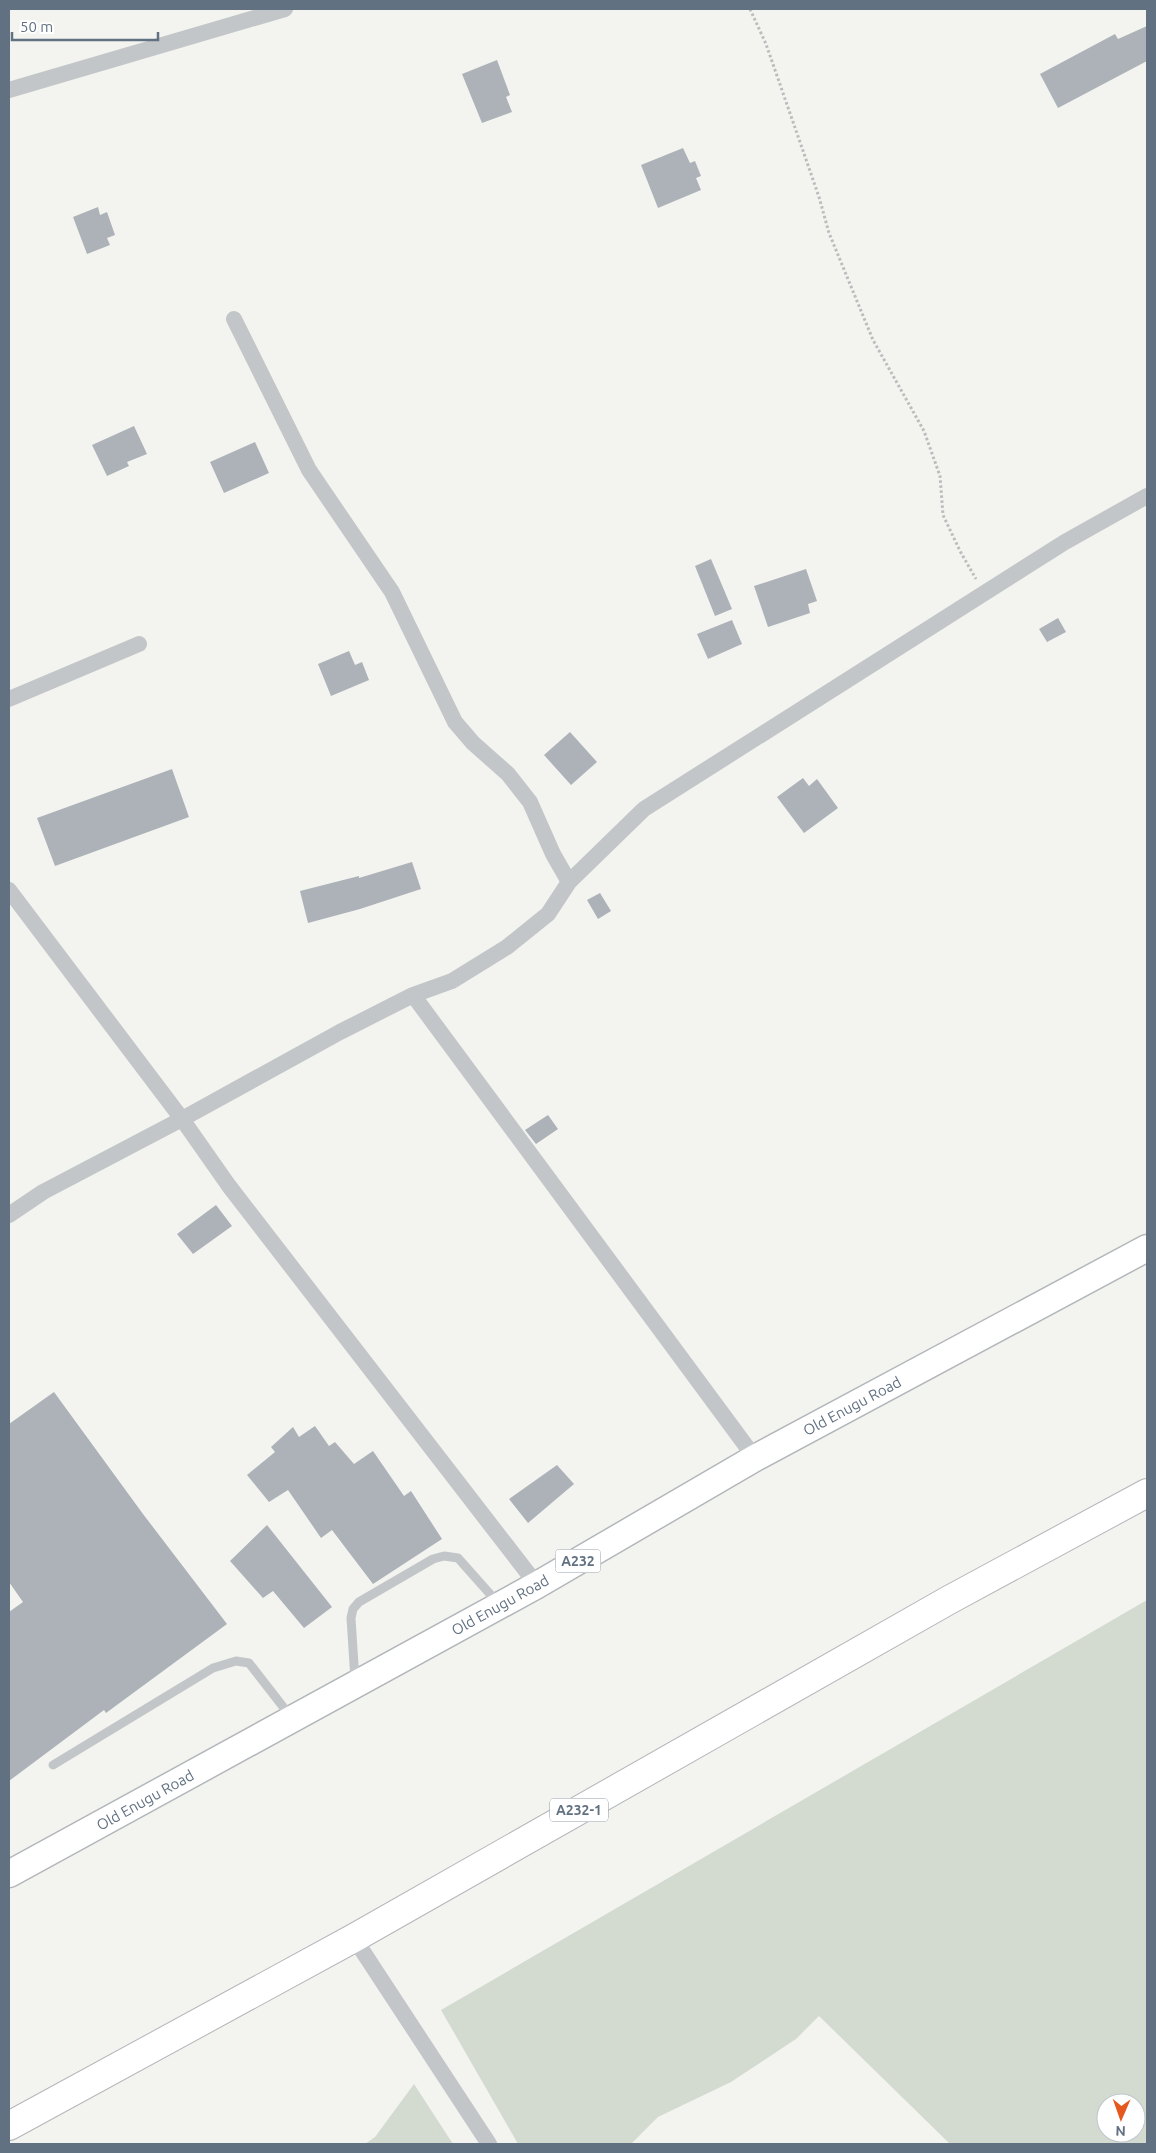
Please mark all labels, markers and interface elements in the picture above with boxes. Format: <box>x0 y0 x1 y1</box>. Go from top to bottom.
scale bar <box>12 10 159 42</box>
text: 50 m <box>20 18 53 35</box>
street label: Old Enugu Road <box>800 1373 904 1439</box>
road number: A232 <box>556 1550 600 1572</box>
street label: Old Enugu Road <box>448 1571 552 1639</box>
street label: Old Enugu Road <box>93 1766 197 1834</box>
road number: A232-1 <box>550 1798 608 1822</box>
north arrow <box>1096 2093 1146 2143</box>
text: N <box>1115 2123 1126 2139</box>

